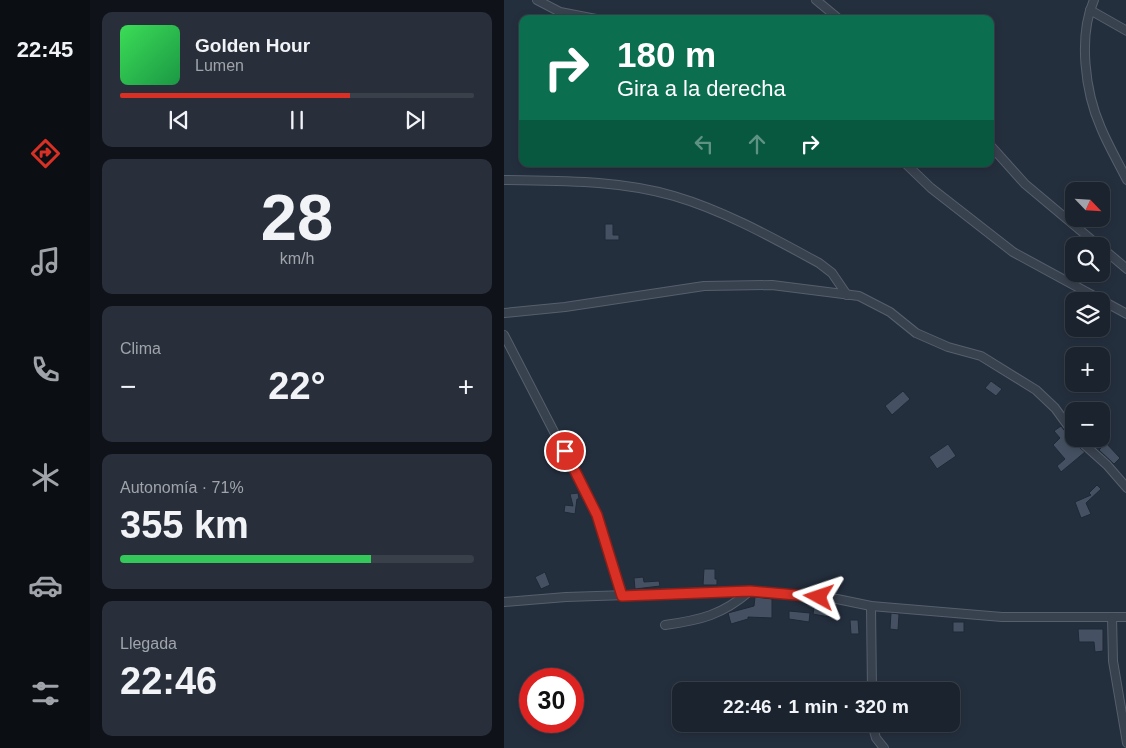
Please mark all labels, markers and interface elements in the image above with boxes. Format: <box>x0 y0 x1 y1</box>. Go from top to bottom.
text: Golden Hour <box>195 35 310 56</box>
icon: right <box>534 35 599 100</box>
text: 180 m <box>617 35 716 74</box>
text: 22:45 <box>17 37 73 62</box>
text: Lumen <box>195 57 244 74</box>
text: Gira a la derecha <box>617 76 786 101</box>
icon: previous <box>165 106 193 134</box>
icon: pause <box>283 106 311 134</box>
icon: next <box>401 106 429 134</box>
icon: left <box>690 130 718 158</box>
icon: ahead <box>743 130 771 158</box>
icon: right <box>796 130 824 158</box>
icon: directions <box>28 136 63 171</box>
text: 28 <box>261 181 333 254</box>
north arrow <box>1065 182 1110 228</box>
map controls <box>1065 182 1110 447</box>
button: search <box>1065 237 1110 282</box>
icon: music <box>28 244 63 279</box>
text: km/h <box>280 250 314 267</box>
button: layers <box>1065 292 1110 337</box>
text: Clima <box>120 340 161 357</box>
button: + <box>1065 347 1110 392</box>
icon: phone <box>28 352 63 387</box>
text: 22° <box>268 365 326 407</box>
text: − <box>120 371 136 402</box>
text: + <box>458 371 474 402</box>
button: − <box>1065 402 1110 447</box>
pin <box>544 430 586 472</box>
icon: arrive <box>551 437 579 465</box>
icon: climate <box>28 460 63 495</box>
text: Autonomía · 71% <box>120 479 244 496</box>
text: 355 km <box>120 504 249 546</box>
icon: car <box>28 568 63 603</box>
position arrow <box>792 570 844 622</box>
text: Llegada <box>120 635 177 652</box>
text: 22:46 <box>120 660 217 702</box>
speed limit sign: 30 <box>519 668 584 733</box>
icon: filters <box>28 676 63 711</box>
text: 22:46 · 1 min · 320 m <box>723 696 909 717</box>

